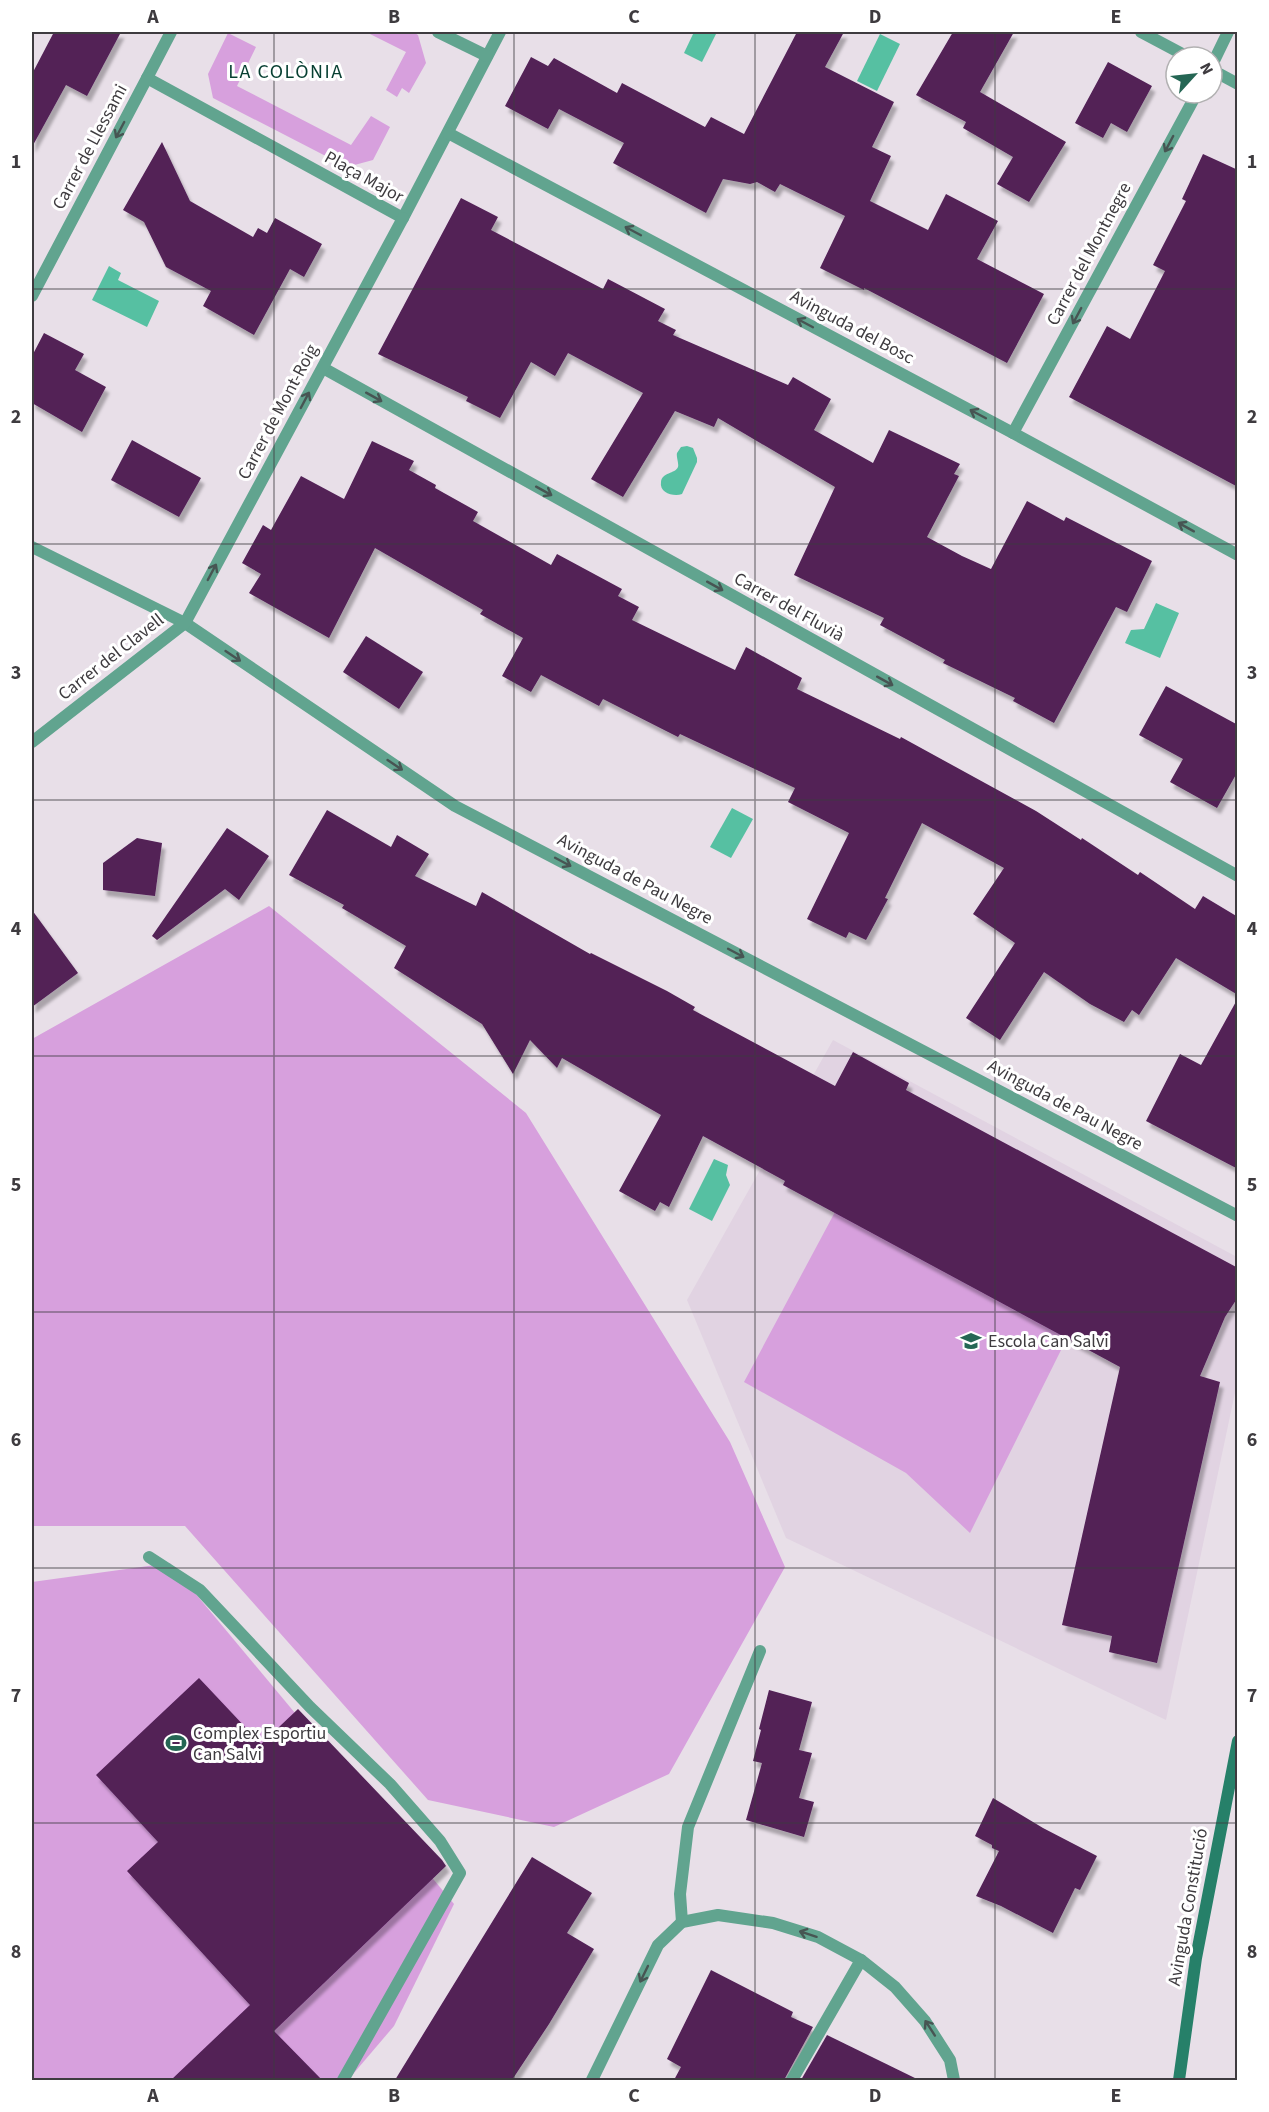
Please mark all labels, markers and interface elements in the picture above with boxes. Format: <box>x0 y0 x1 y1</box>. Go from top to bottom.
text: A <box>146 3 159 31</box>
text: B <box>388 3 400 31</box>
text: C <box>628 3 640 31</box>
text: D <box>869 3 881 31</box>
text: E <box>1111 3 1121 31</box>
north arrow <box>1164 45 1224 105</box>
district label: LA COLÒNIA <box>228 58 344 86</box>
text: N <box>1194 59 1219 78</box>
street label: Carrer de Llessami <box>46 80 134 214</box>
one-way arrow <box>114 121 126 138</box>
one-way arrow <box>1163 135 1174 153</box>
street label: Plaça Major <box>320 145 409 209</box>
text: 1 <box>11 148 21 176</box>
text: 1 <box>1247 148 1257 176</box>
street label: Carrer del Montnegre <box>1041 178 1137 330</box>
one-way arrow <box>625 225 642 237</box>
street label: Avinguda del Bosc <box>786 284 918 370</box>
one-way arrow <box>1071 307 1083 324</box>
one-way arrow <box>797 317 815 328</box>
street label: Carrer de Mont-Roig <box>232 340 324 484</box>
one-way arrow <box>299 392 311 409</box>
one-way arrow <box>364 392 382 403</box>
text: 2 <box>11 403 21 431</box>
text: 2 <box>1247 403 1257 431</box>
one-way arrow <box>969 408 987 419</box>
one-way arrow <box>535 486 552 498</box>
one-way arrow <box>1178 521 1195 533</box>
one-way arrow <box>207 563 218 581</box>
street label: Carrer del Fluvià <box>729 566 849 648</box>
one-way arrow <box>705 581 723 592</box>
street label: Carrer del Clavell <box>53 608 169 706</box>
one-way arrow <box>224 650 241 662</box>
text: 3 <box>11 659 21 687</box>
text: 3 <box>1247 659 1257 687</box>
one-way arrow <box>876 675 893 687</box>
one-way arrow <box>386 759 402 771</box>
street label: Avinguda de Pau Negre <box>553 827 717 931</box>
one-way arrow <box>554 857 572 869</box>
text: 4 <box>11 915 22 943</box>
text: 4 <box>1247 915 1258 943</box>
one-way arrow <box>727 947 744 959</box>
street label: Avinguda de Pau Negre <box>983 1053 1147 1157</box>
text: 5 <box>11 1171 21 1199</box>
text: 5 <box>1247 1171 1257 1199</box>
school or university icon: Escola Can Salvi <box>959 1329 983 1353</box>
place label: Escola Can Salvi <box>988 1329 1109 1354</box>
text: 6 <box>11 1426 21 1454</box>
text: 6 <box>1247 1426 1257 1454</box>
text: 7 <box>11 1682 21 1710</box>
text: 7 <box>1247 1682 1257 1710</box>
place label: Complex Esportiu Can Salvi <box>193 1721 326 1767</box>
sports icon: Complex Esportiu Can Salvi <box>164 1731 188 1755</box>
street label: Avinguda Constitució <box>1162 1826 1214 1988</box>
one-way arrow <box>799 1928 818 1939</box>
text: 8 <box>11 1938 21 1966</box>
text: 8 <box>1247 1938 1257 1966</box>
one-way arrow <box>638 1965 650 1982</box>
one-way arrow <box>923 2020 936 2037</box>
text: A <box>146 2082 159 2110</box>
text: B <box>388 2082 400 2110</box>
text: C <box>628 2082 640 2110</box>
text: D <box>869 2082 881 2110</box>
text: E <box>1111 2082 1121 2110</box>

